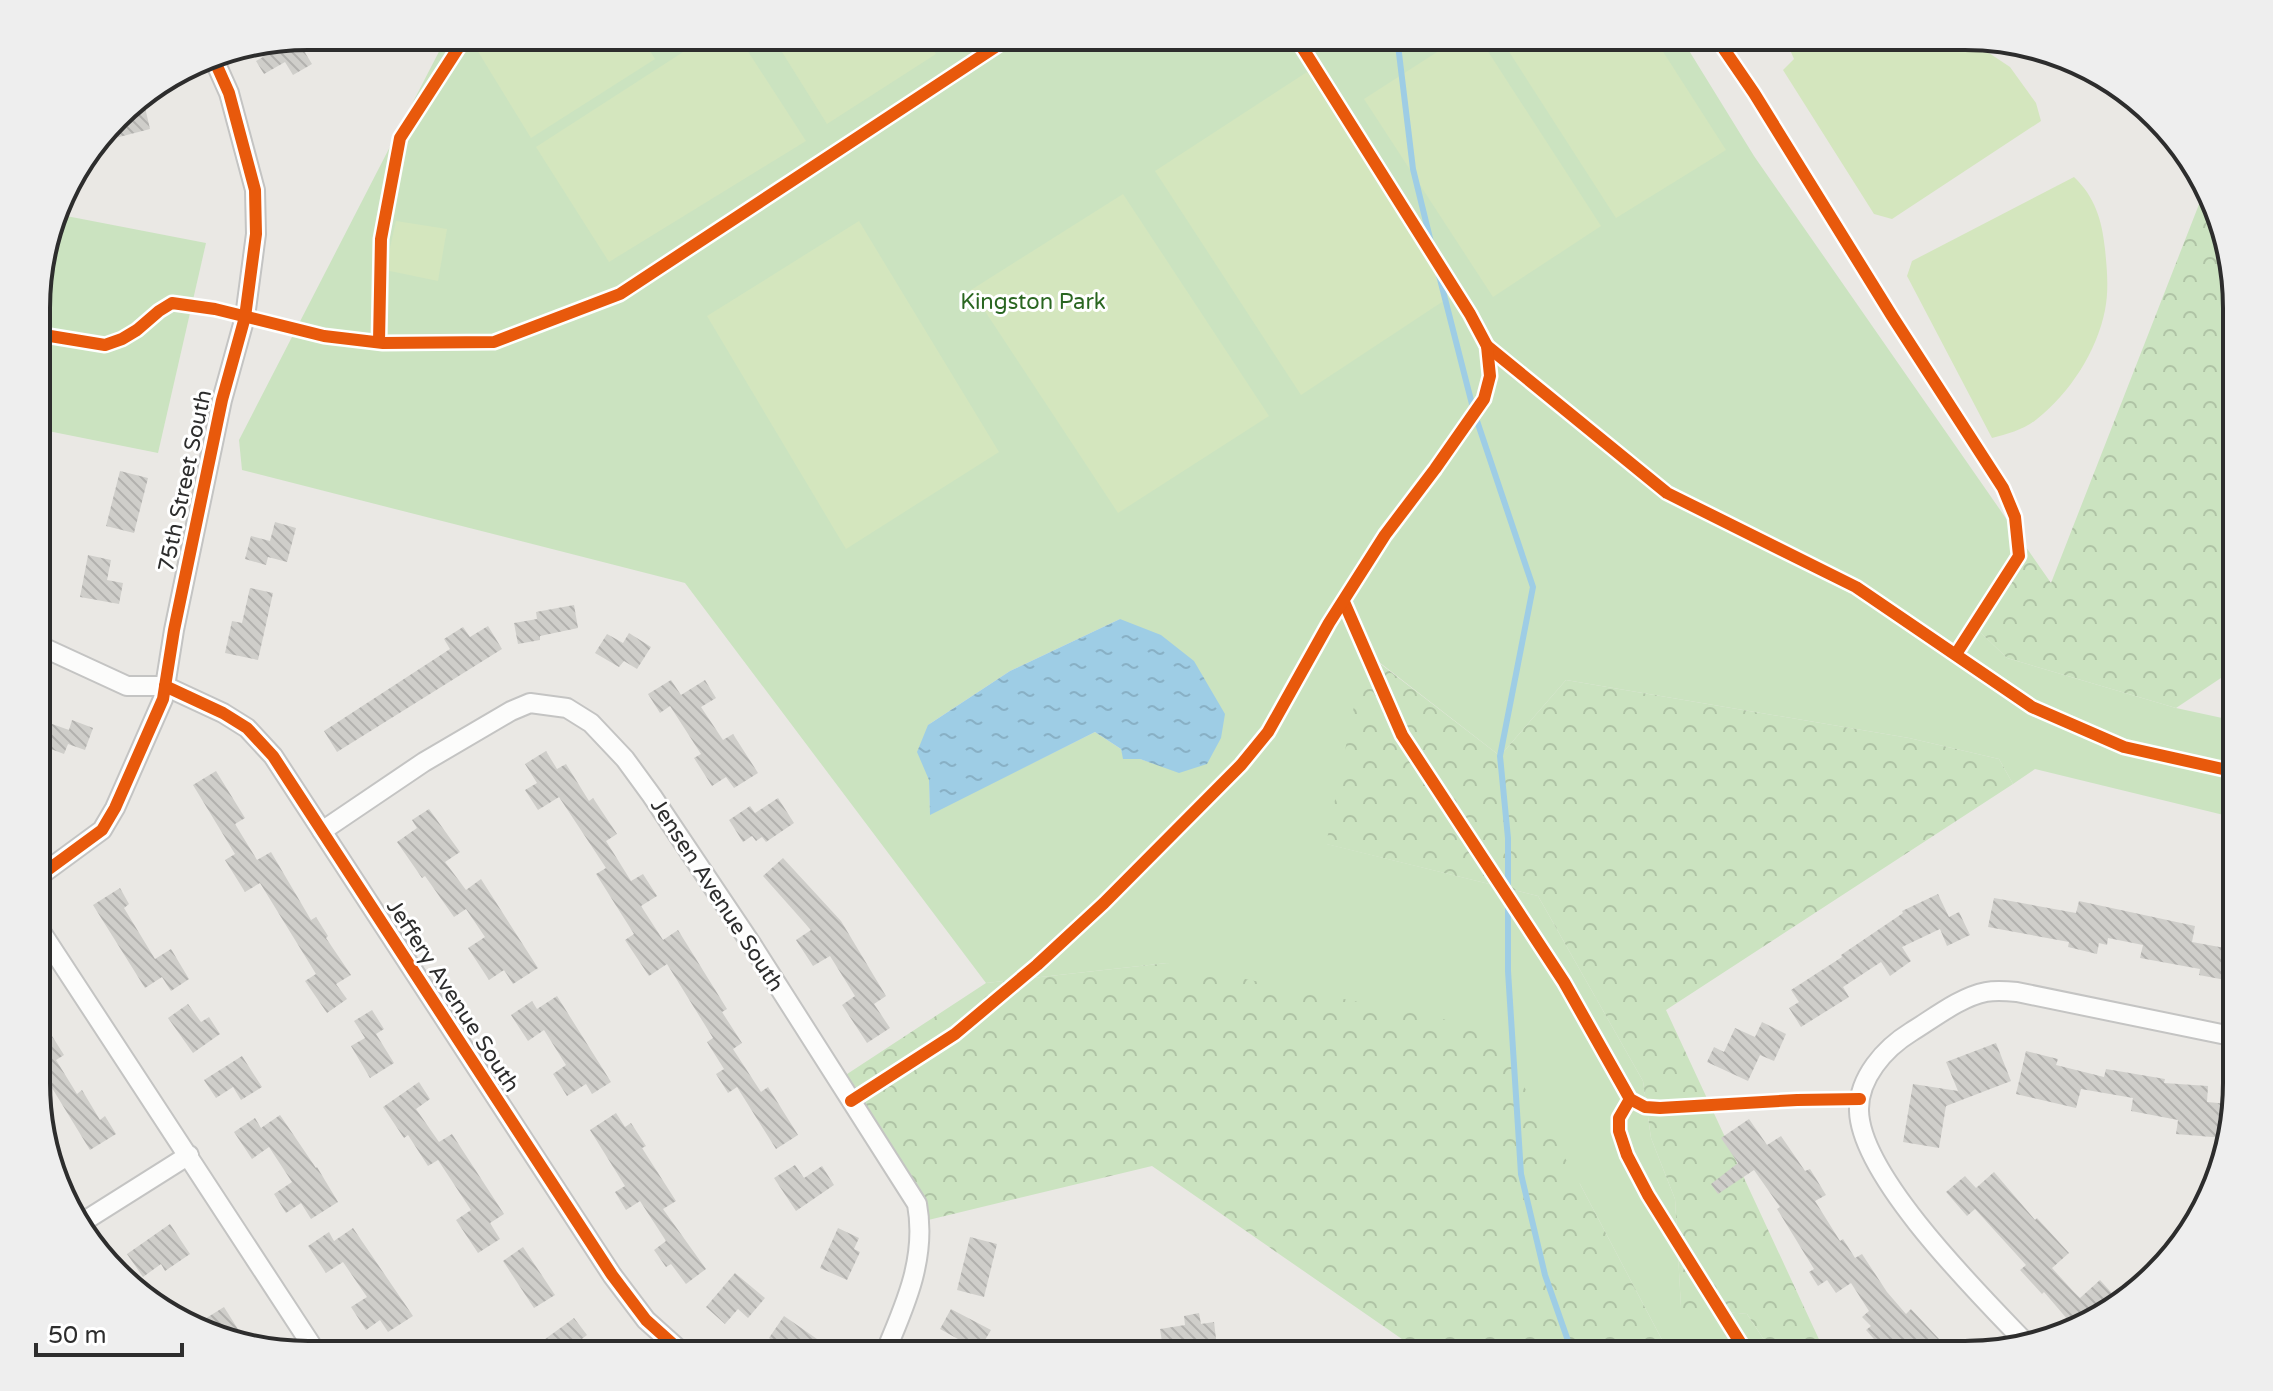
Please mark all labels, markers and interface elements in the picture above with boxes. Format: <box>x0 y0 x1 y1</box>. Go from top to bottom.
park label: Kingston Park <box>960 289 1106 315</box>
street label: 75th Street South <box>153 387 217 575</box>
street label: Jensen Avenue South <box>645 794 789 996</box>
street label: Jeffery Avenue South <box>381 895 525 1097</box>
scale bar <box>36 1307 182 1357</box>
text: 50 m <box>48 1321 106 1350</box>

